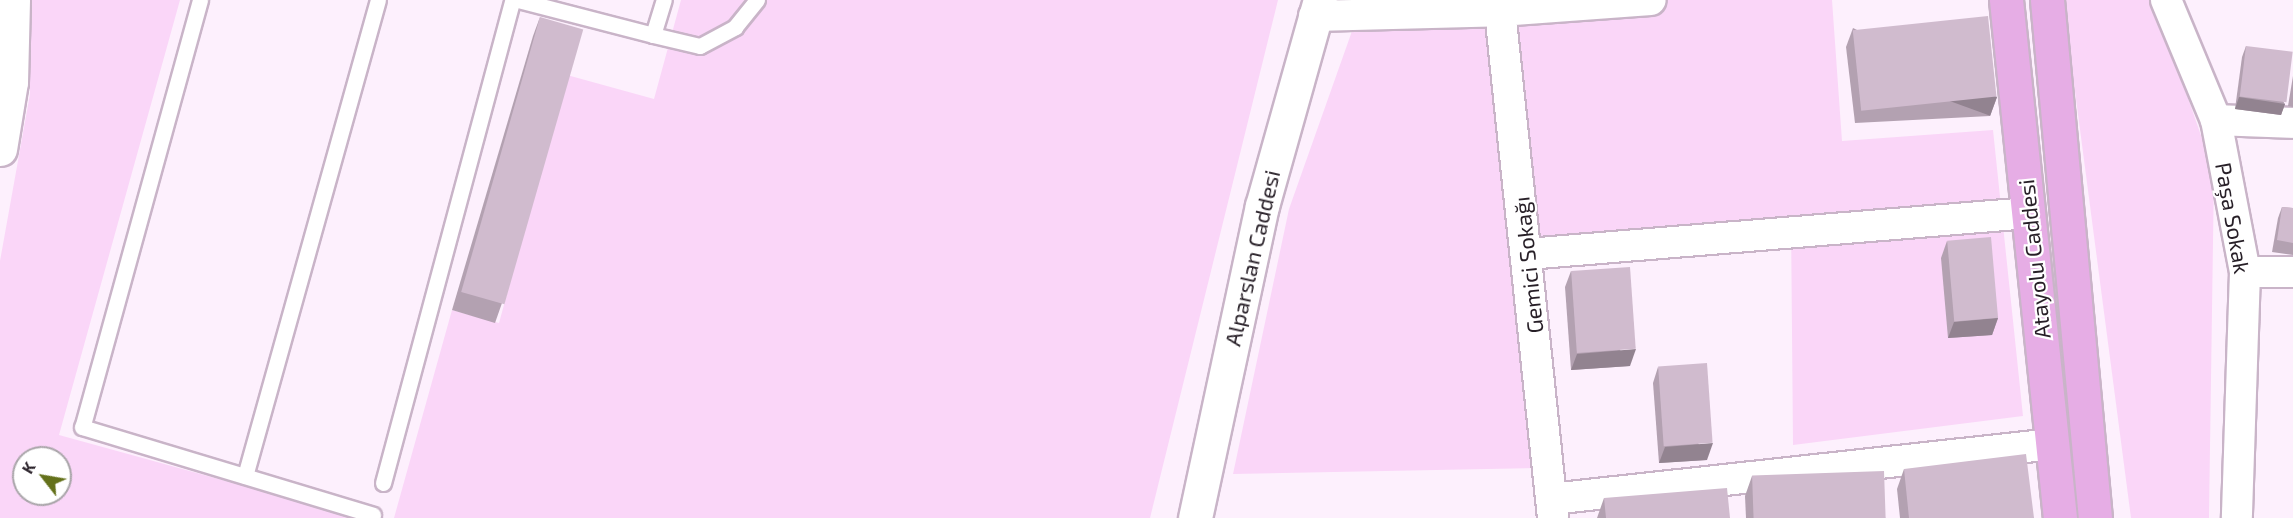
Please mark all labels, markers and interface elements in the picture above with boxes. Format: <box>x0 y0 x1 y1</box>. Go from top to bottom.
street label: Paşa Sokak <box>2210 160 2256 276</box>
street label: Alparslan Caddesi <box>1219 168 1285 348</box>
street label: Atayolu Caddesi <box>2013 178 2055 340</box>
street label: Gemici Sokağı <box>1508 195 1548 335</box>
north arrow <box>12 446 72 506</box>
text: K <box>17 458 39 477</box>

